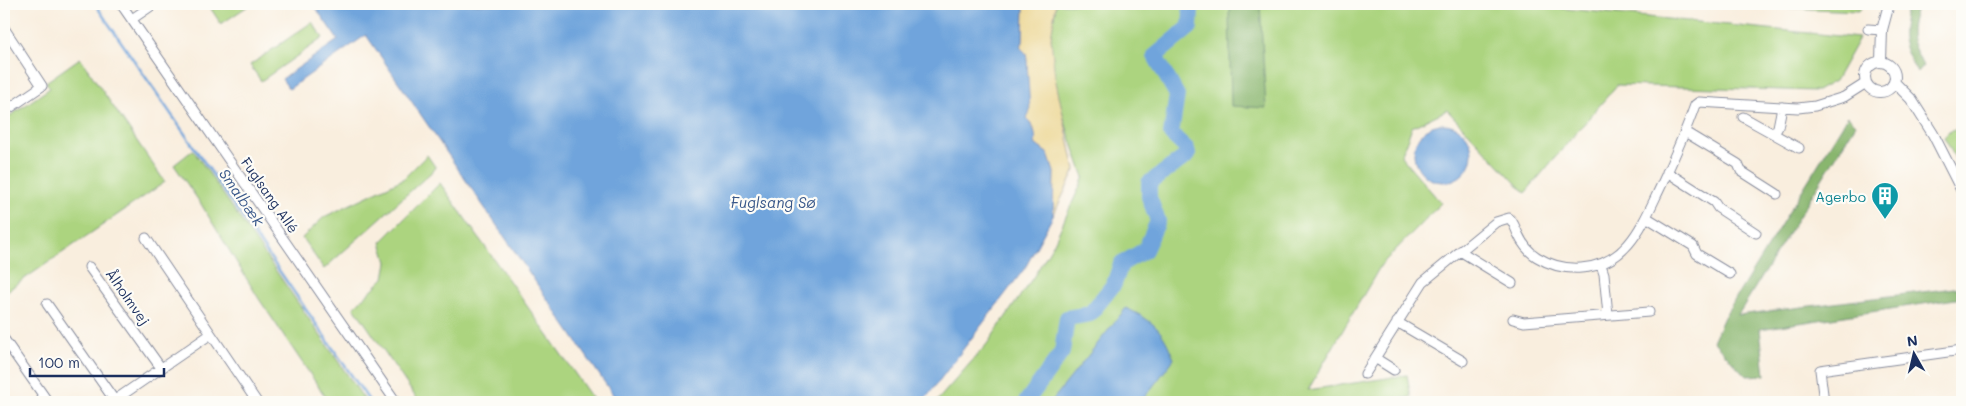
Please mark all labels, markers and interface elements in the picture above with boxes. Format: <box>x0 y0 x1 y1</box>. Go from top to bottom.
street label: Fuglsang Allé <box>237 153 303 237</box>
water label: Smalbæk <box>215 164 270 231</box>
building icon: Agerbo <box>1870 181 1900 220</box>
place label: Agerbo <box>1815 187 1866 206</box>
water label: Fuglsang Sø <box>731 192 816 212</box>
street label: Ålholmvej <box>102 265 154 329</box>
north arrow <box>1888 328 1938 378</box>
text: N <box>1906 330 1919 351</box>
scale bar <box>30 346 164 378</box>
text: 100 m <box>38 352 80 372</box>

